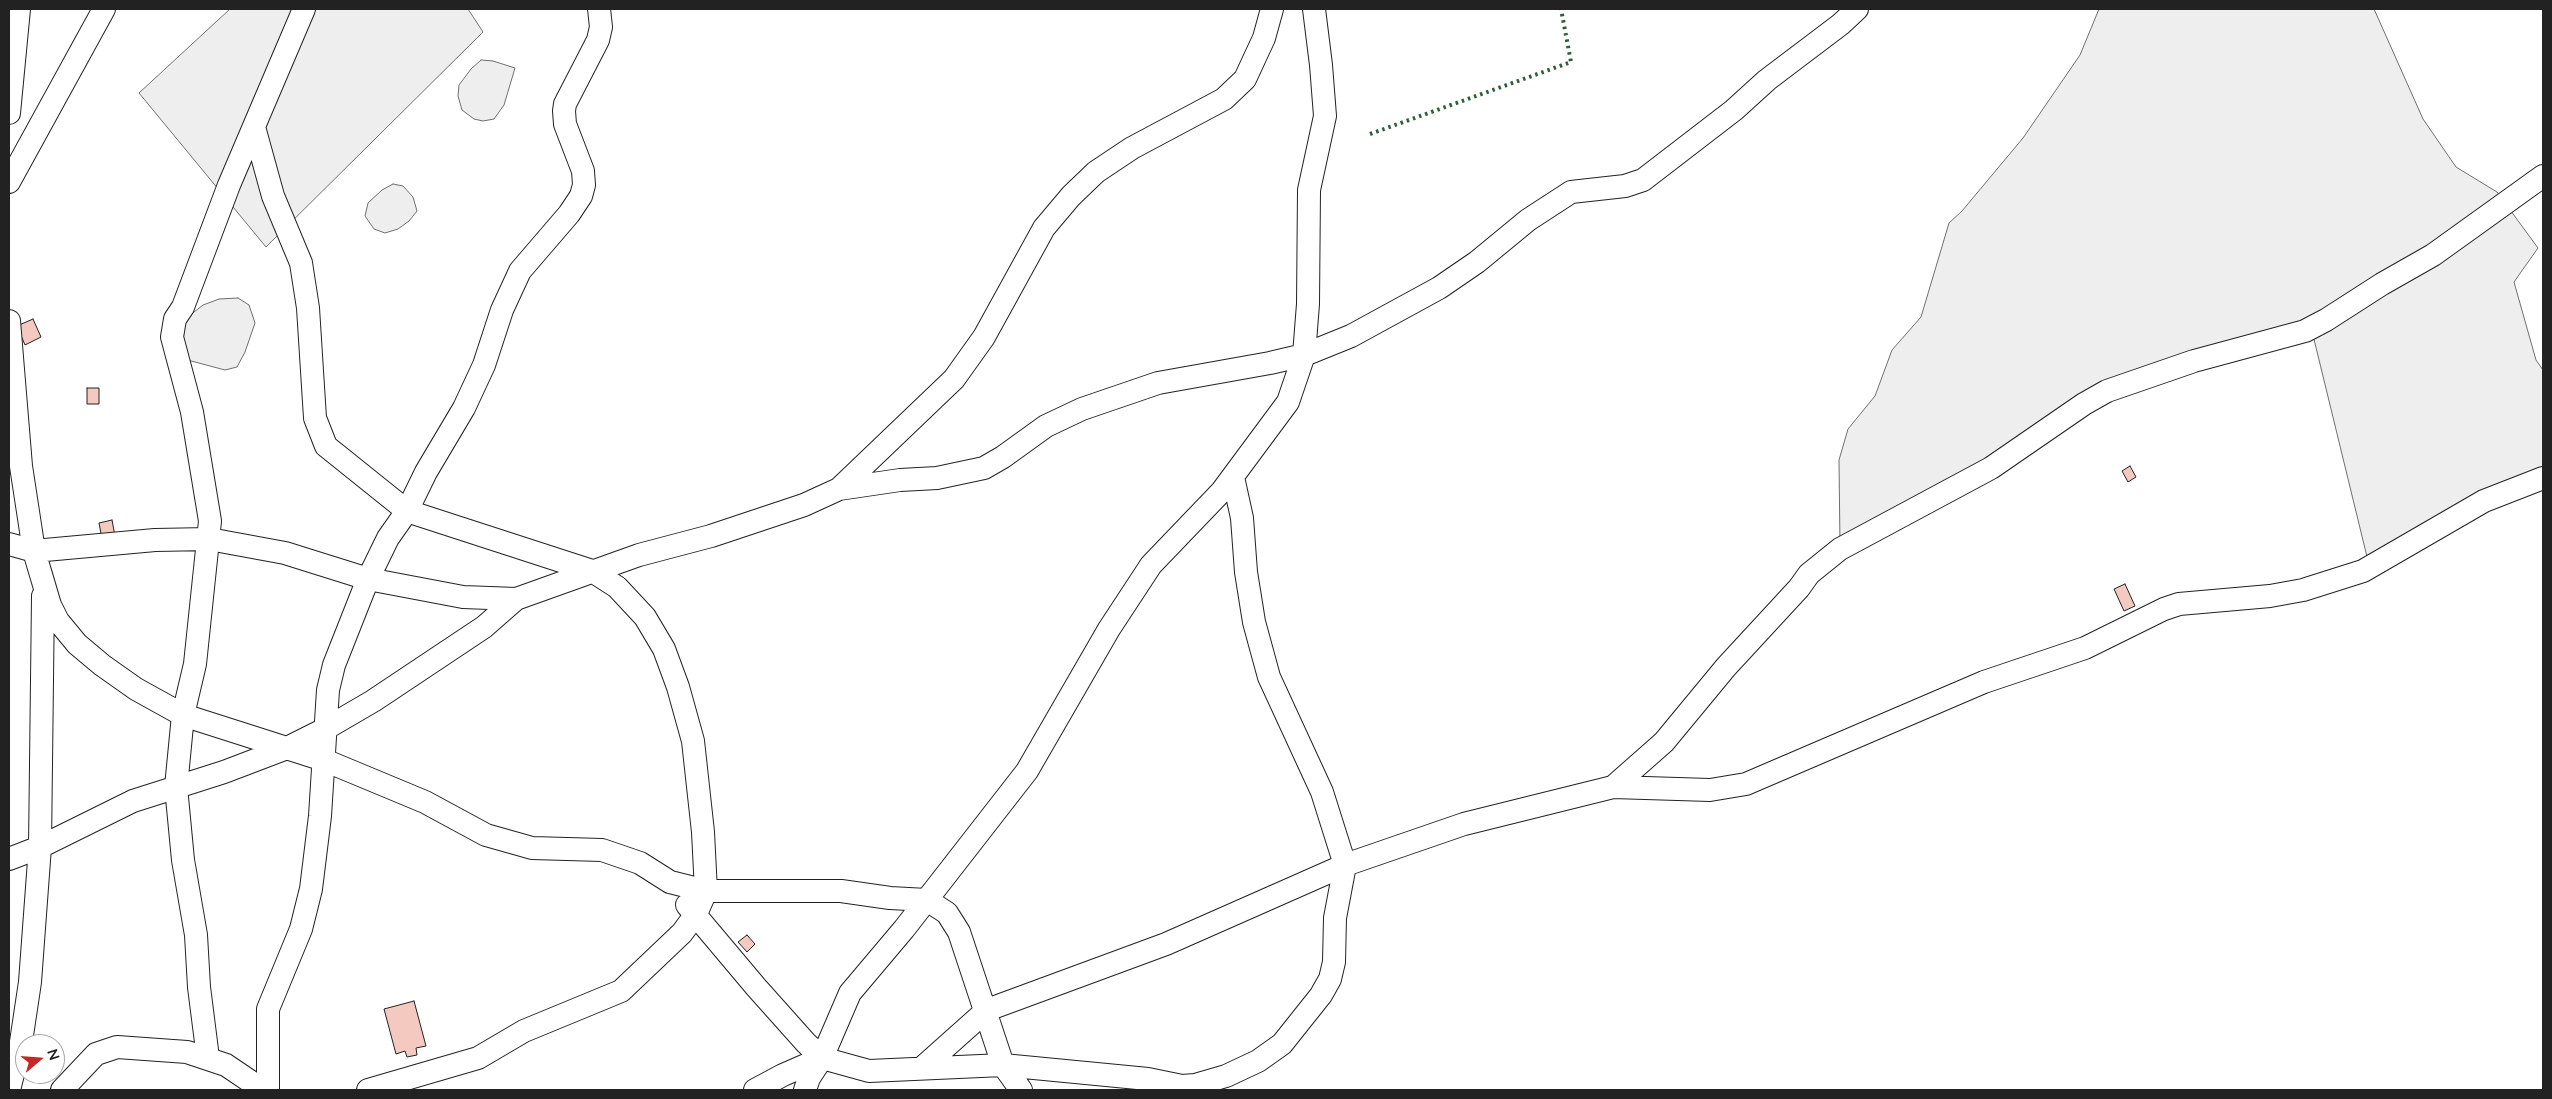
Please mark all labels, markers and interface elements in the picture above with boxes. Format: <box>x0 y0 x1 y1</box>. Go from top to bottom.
north arrow <box>15 1034 65 1084</box>
text: N <box>44 1047 64 1062</box>

